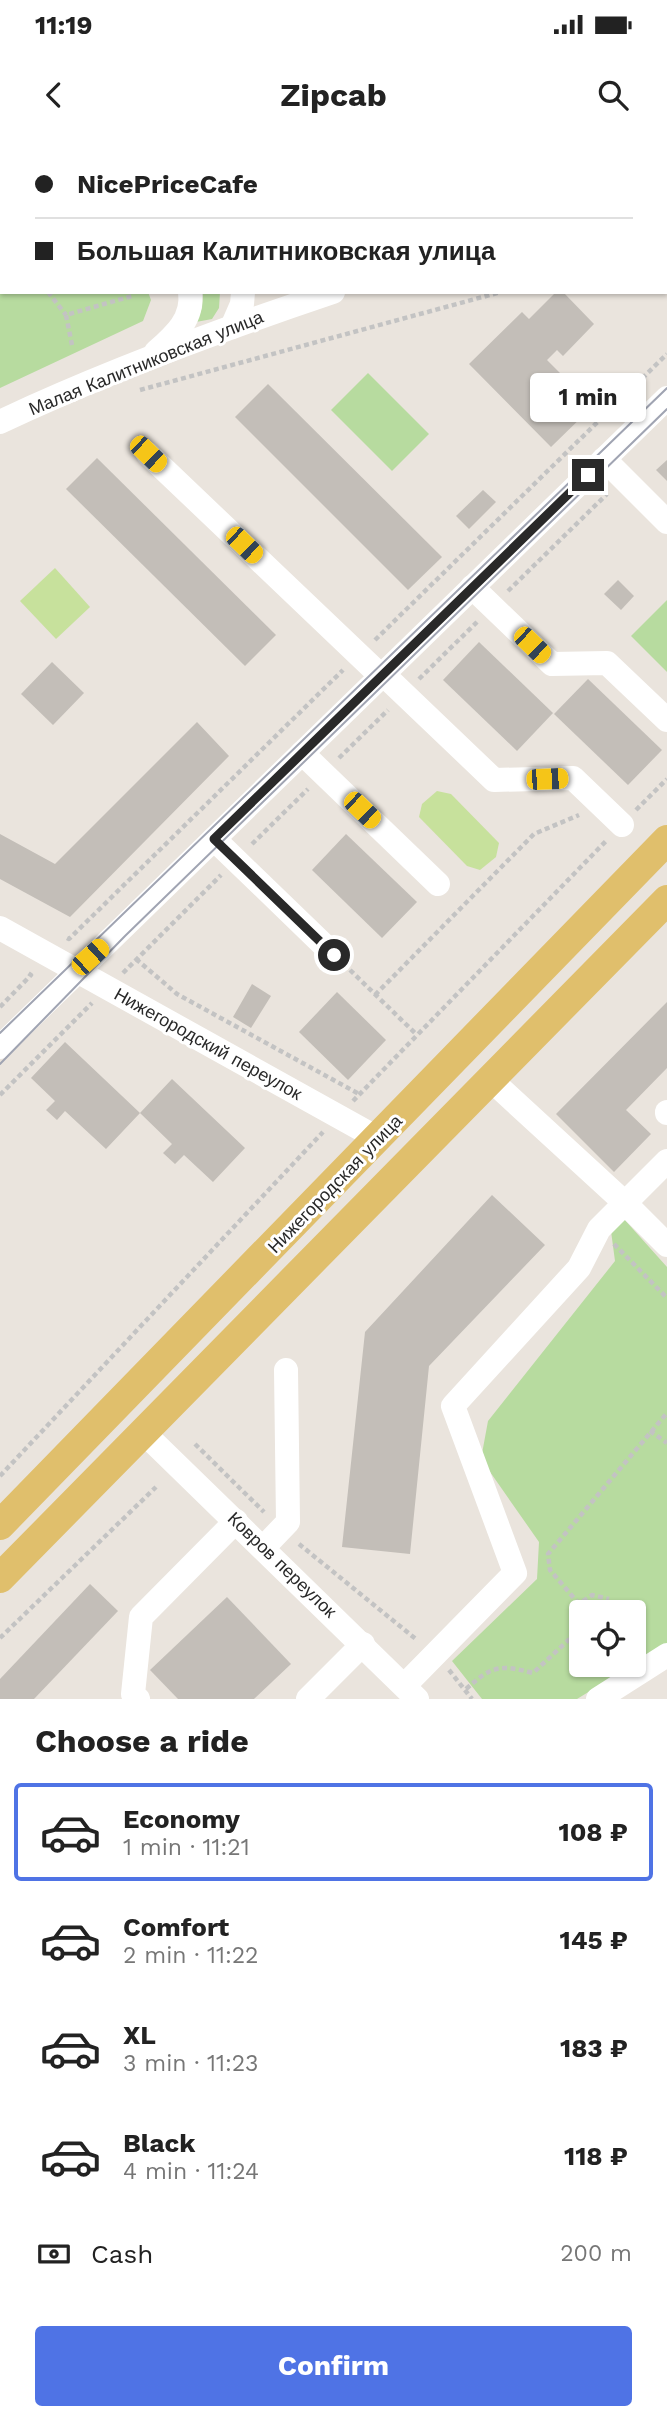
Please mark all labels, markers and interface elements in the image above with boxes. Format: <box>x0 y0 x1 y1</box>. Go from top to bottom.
text: 11:19 <box>35 10 93 40</box>
icon: back <box>35 76 73 114</box>
text: Zipcab <box>280 76 387 114</box>
icon: search <box>594 76 632 114</box>
text: NicePriceCafe <box>77 169 258 199</box>
text: Большая Калитниковская улица <box>77 236 496 266</box>
street label: Малая Калитниковская улица <box>26 305 267 419</box>
callout: 1 min <box>530 373 646 422</box>
text: 1 min <box>558 384 618 411</box>
car <box>126 432 171 476</box>
route end <box>572 459 604 491</box>
car <box>222 523 267 567</box>
car <box>510 623 555 667</box>
car <box>526 768 569 790</box>
car <box>340 788 385 832</box>
car <box>68 935 113 979</box>
route start <box>318 939 350 971</box>
street label: Нижегородский переулок <box>111 983 306 1104</box>
street label: Нижегородская улица <box>263 1109 407 1257</box>
street label: Ковров переулок <box>224 1508 341 1622</box>
map controls <box>569 1600 646 1677</box>
button: locate <box>569 1600 646 1677</box>
text: Choose a ride <box>35 1722 249 1760</box>
icon: car <box>39 1801 102 1864</box>
text: Economy <box>123 1804 240 1834</box>
text: 108 ₽ <box>558 1817 628 1847</box>
text: 1 min · 11:21 <box>123 1834 250 1861</box>
icon: car <box>39 1909 102 1972</box>
text: Comfort <box>123 1912 229 1942</box>
text: 145 ₽ <box>560 1925 628 1955</box>
text: 2 min · 11:22 <box>123 1942 259 1969</box>
icon: car <box>39 2017 102 2080</box>
text: XL <box>123 2020 156 2050</box>
text: 183 ₽ <box>560 2033 628 2063</box>
text: 3 min · 11:23 <box>123 2050 259 2077</box>
icon: car <box>39 2125 102 2188</box>
text: Black <box>123 2128 195 2158</box>
text: 118 ₽ <box>564 2141 628 2171</box>
text: 4 min · 11:24 <box>123 2158 259 2185</box>
icon: cash <box>35 2235 73 2273</box>
text: Cash <box>91 2239 153 2269</box>
text: 200 m <box>560 2240 632 2267</box>
button: Confirm <box>35 2326 632 2406</box>

